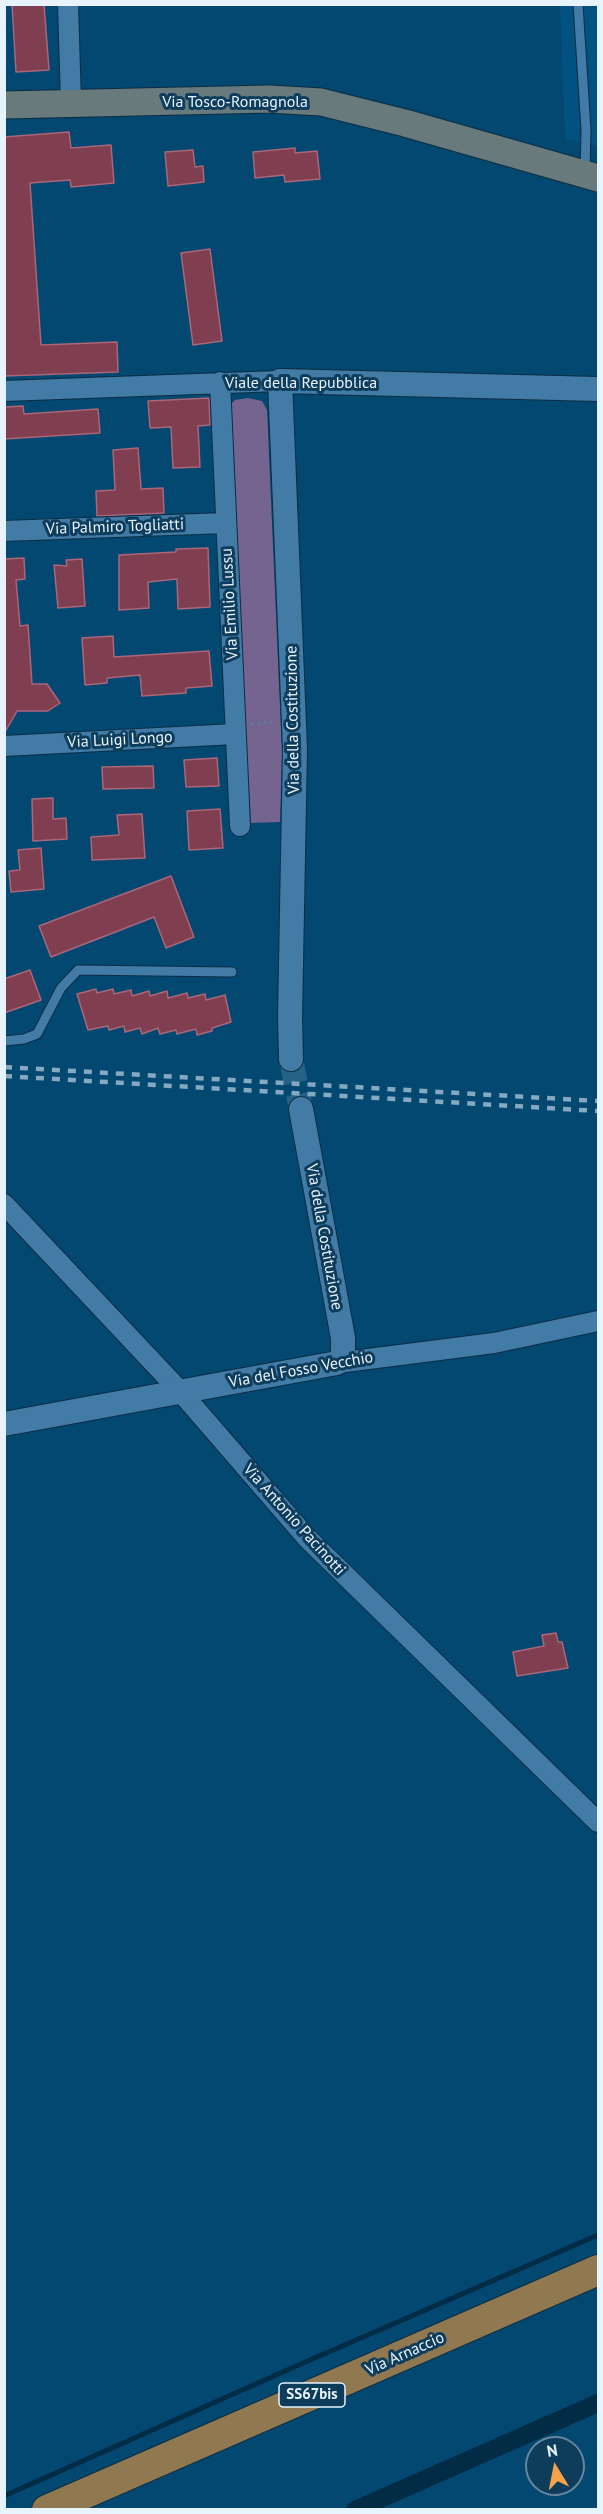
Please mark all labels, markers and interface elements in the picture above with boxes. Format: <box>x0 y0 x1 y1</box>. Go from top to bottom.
street label: Via Tosco-Romagnola <box>162 92 308 112</box>
street label: Viale della Repubblica <box>225 373 377 393</box>
street label: Via Palmiro Togliatti <box>46 515 184 539</box>
street label: Via Emilio Lussu <box>217 548 243 660</box>
street label: Via della Costituzione <box>282 646 304 794</box>
street label: Via Luigi Longo <box>67 728 173 752</box>
street label: Via della Costituzione <box>302 1162 346 1312</box>
street label: Via del Fosso Vecchio <box>227 1348 375 1392</box>
street label: Via Antonio Pacinotti <box>239 1460 349 1580</box>
street label: Via Arnaccio <box>363 2328 447 2380</box>
road number: SS67bis <box>279 2383 345 2407</box>
north arrow <box>525 2436 585 2496</box>
text: N <box>545 2439 559 2461</box>

